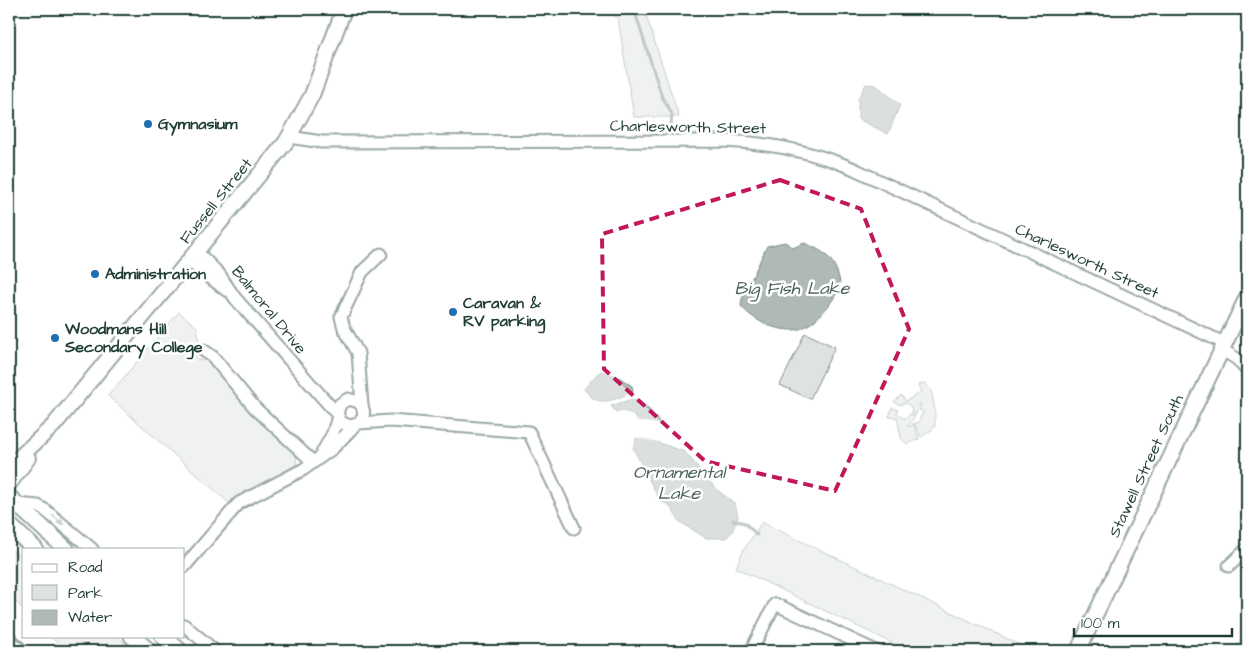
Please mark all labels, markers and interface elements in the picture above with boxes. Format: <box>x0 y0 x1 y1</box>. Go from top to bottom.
place label: Gymnasium <box>158 113 238 136</box>
street label: Charlesworth Street <box>610 115 767 139</box>
marker: Gymnasium <box>142 118 154 130</box>
street label: Fussell Street <box>175 153 258 249</box>
street label: Charlesworth Street <box>1012 218 1163 304</box>
street label: Balmoral Drive <box>226 261 312 359</box>
place label: Administration <box>105 263 206 285</box>
marker: Administration <box>89 268 101 280</box>
water label: Big Fish Lake <box>735 276 851 302</box>
place label: Caravan & RV parking <box>463 292 546 334</box>
marker: Caravan & RV parking <box>447 306 459 318</box>
place label: Woodmans Hill Secondary College <box>64 318 203 360</box>
marker: Woodmans Hill Secondary College <box>49 332 61 344</box>
street label: Stawell Street South <box>1103 391 1189 541</box>
water label: Ornamental Lake <box>633 460 727 506</box>
one-way arrow <box>51 514 64 525</box>
legend <box>22 548 185 638</box>
text: Road <box>68 557 103 578</box>
text: Park <box>68 583 103 604</box>
scale bar <box>1074 605 1231 637</box>
text: Water <box>68 607 112 628</box>
text: 100 m <box>1081 613 1120 634</box>

